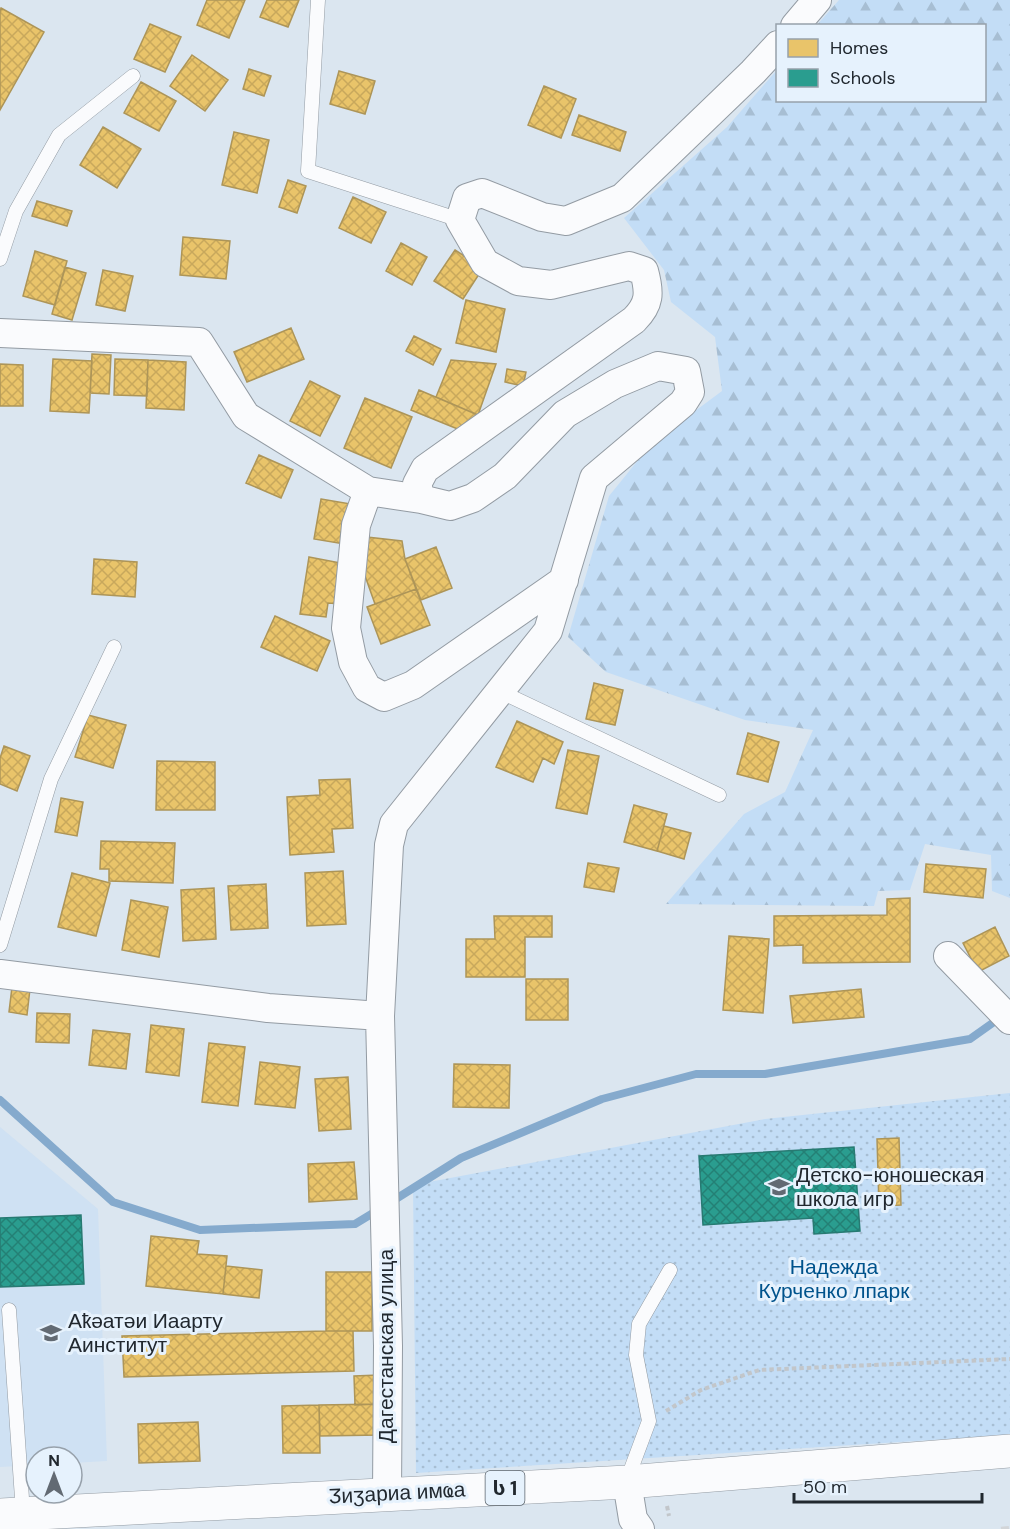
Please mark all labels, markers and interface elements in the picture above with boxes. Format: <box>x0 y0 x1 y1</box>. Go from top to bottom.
legend <box>776 24 986 102</box>
text: Homes <box>830 36 888 60</box>
text: Schools <box>830 66 895 90</box>
place label: Детско-юношеская школа игр <box>796 1161 984 1213</box>
school or university icon: Детско-юношеская школа игр <box>767 1175 791 1199</box>
street label: Дагестанская улица <box>372 1248 400 1443</box>
park label: Надежда Курченко лпарк <box>759 1253 910 1305</box>
place label: Аҟәатәи Иаарту Аинститут <box>68 1307 223 1359</box>
school or university icon: Аҟәатәи Иаарту Аинститут <box>39 1321 63 1345</box>
north arrow <box>24 1445 84 1505</box>
text: N <box>48 1450 60 1471</box>
scale bar <box>794 1466 982 1504</box>
road number: ს 1 <box>486 1471 524 1505</box>
street label: Ӡиӡариа имҩа <box>328 1475 466 1511</box>
text: 50 m <box>803 1475 847 1499</box>

